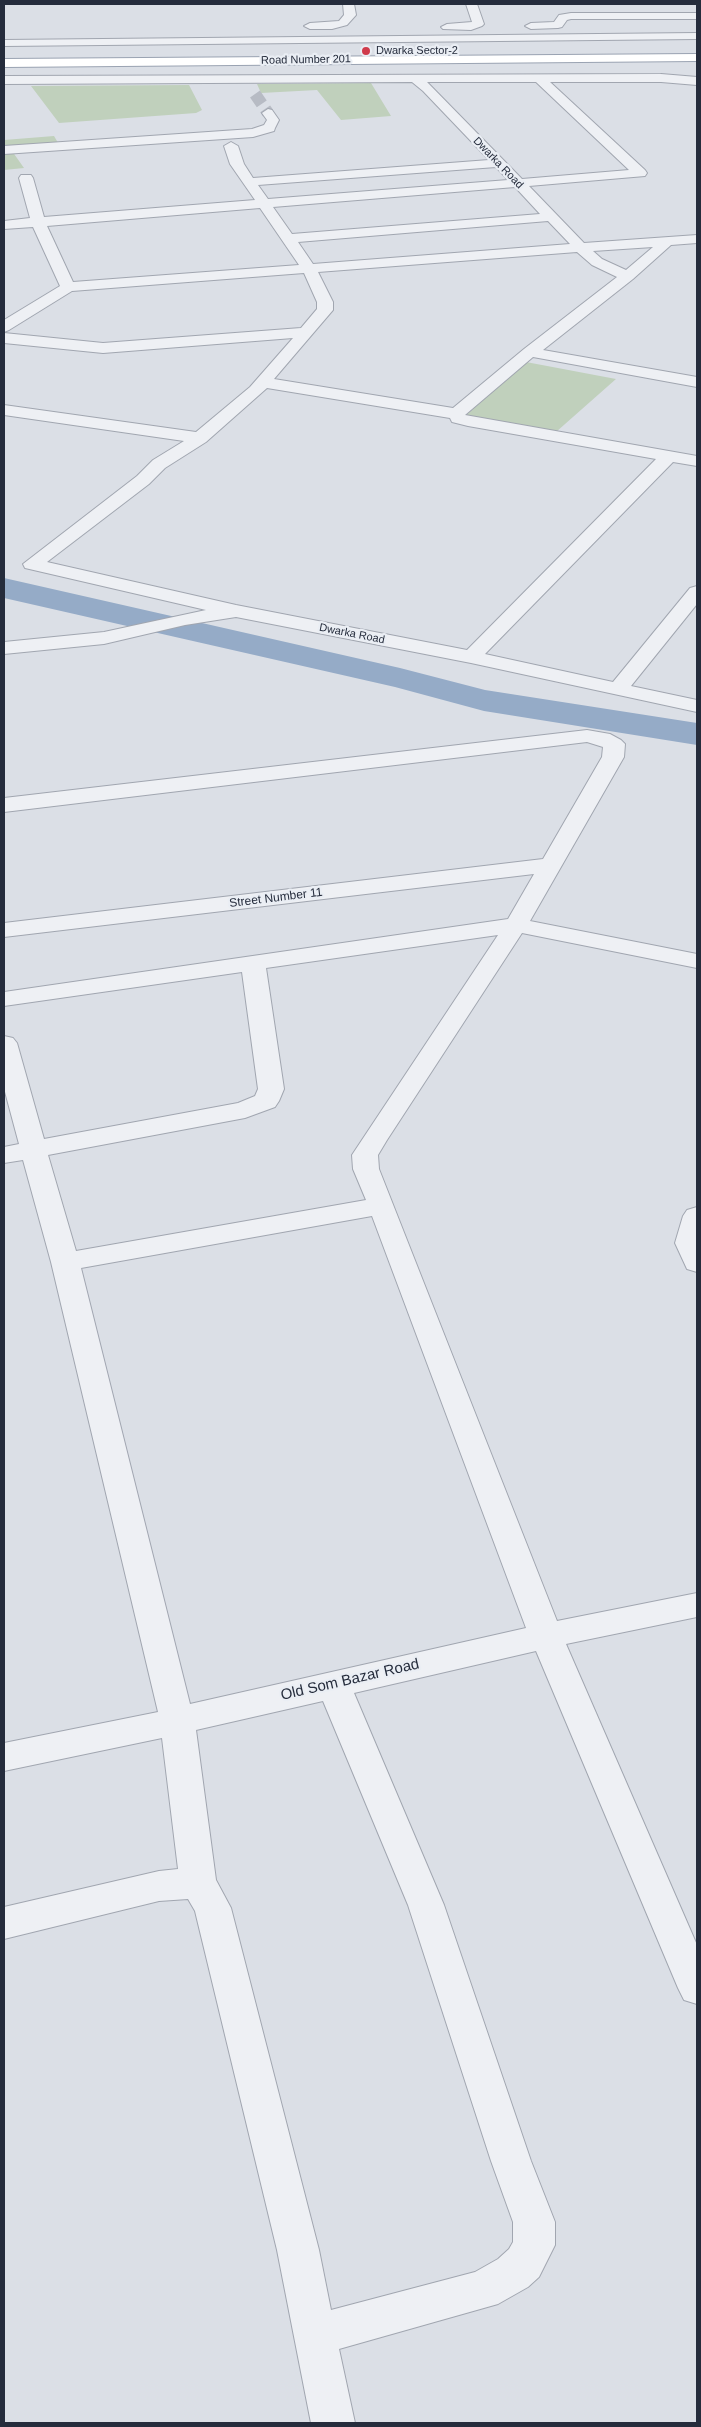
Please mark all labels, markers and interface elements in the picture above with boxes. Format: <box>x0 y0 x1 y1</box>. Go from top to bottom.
place label: Dwarka Sector-2 <box>376 44 458 58</box>
marker: Dwarka Sector-2 <box>360 45 372 57</box>
street label: Road Number 201 <box>261 53 351 67</box>
street label: Dwarka Road <box>470 134 526 192</box>
street label: Dwarka Road <box>318 621 386 647</box>
street label: Street Number 11 <box>229 885 323 911</box>
street label: Old Som Bazar Road <box>279 1655 421 1705</box>

